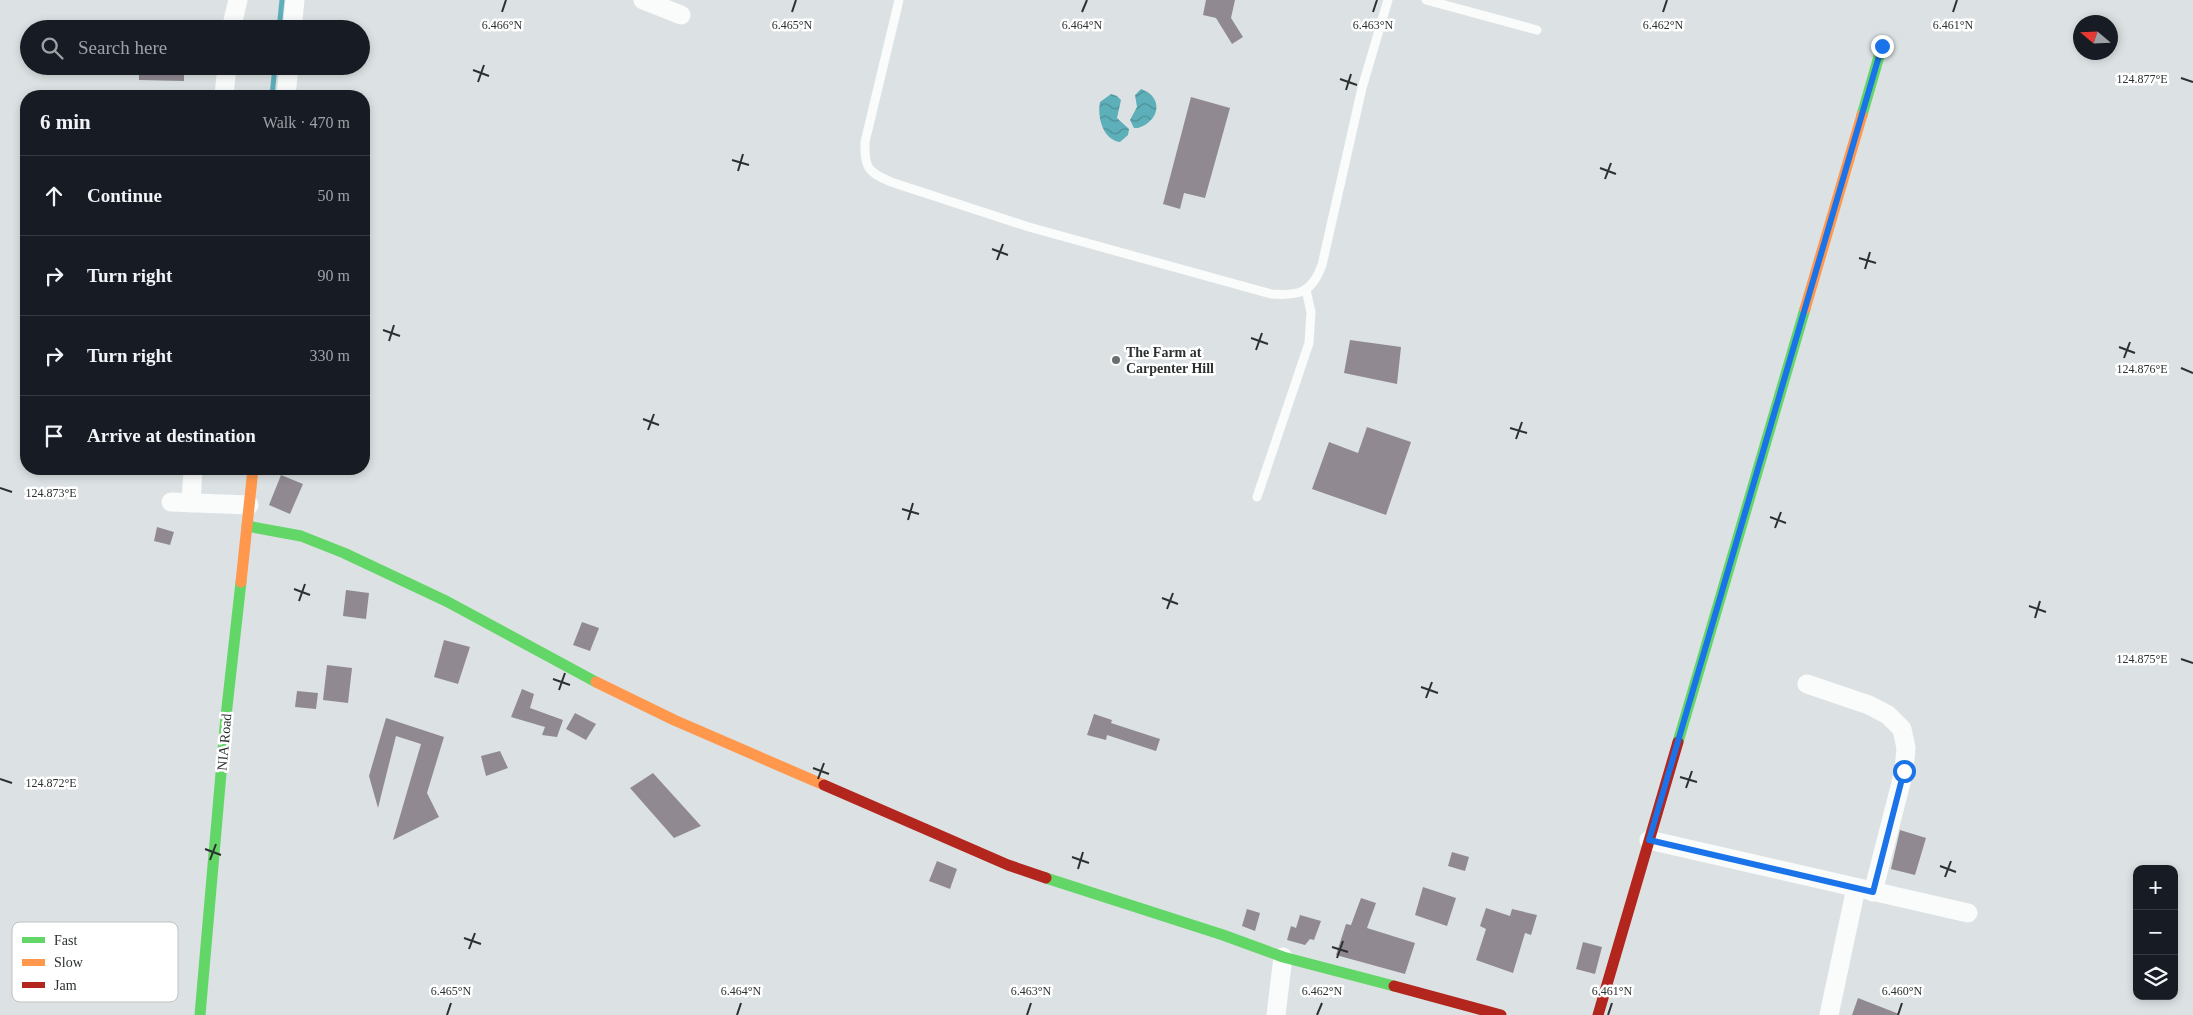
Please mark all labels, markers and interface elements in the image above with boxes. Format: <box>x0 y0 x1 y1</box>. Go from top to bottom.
north arrow <box>2073 15 2118 60</box>
text: 6.466°N <box>482 18 523 32</box>
text: 6.465°N <box>772 18 813 32</box>
text: 6.464°N <box>1062 18 1103 32</box>
text: 6.463°N <box>1353 18 1394 32</box>
text: 6.462°N <box>1643 18 1684 32</box>
text: 6.461°N <box>1933 18 1974 32</box>
search box <box>20 20 370 75</box>
icon: search <box>38 34 66 62</box>
route end <box>1871 35 1894 58</box>
text: Search here <box>78 37 167 58</box>
text: 124.877°E <box>2116 72 2168 86</box>
text: 6 min <box>40 110 91 134</box>
text: Walk · 470 m <box>263 114 350 131</box>
icon: ahead <box>40 182 68 210</box>
text: Continue <box>87 185 162 206</box>
text: 50 m <box>318 187 350 204</box>
icon: right <box>40 262 68 290</box>
text: Turn right <box>87 265 172 286</box>
text: 90 m <box>318 267 350 284</box>
icon: right <box>40 342 68 370</box>
text: Turn right <box>87 345 172 366</box>
place label: The Farm at Carpenter Hill <box>1126 345 1214 376</box>
text: 330 m <box>310 347 350 364</box>
marker: The Farm at Carpenter Hill <box>1110 354 1122 366</box>
text: 124.876°E <box>2116 362 2168 376</box>
icon: arrive <box>40 422 68 450</box>
text: Arrive at destination <box>87 425 256 446</box>
text: 124.873°E <box>25 486 77 500</box>
text: 124.875°E <box>2116 652 2168 666</box>
street label: NIA Road <box>215 713 234 771</box>
route start <box>1893 760 1916 783</box>
text: 124.872°E <box>25 776 77 790</box>
map controls <box>2133 865 2178 1000</box>
button: + <box>2133 865 2178 910</box>
button: − <box>2133 910 2178 955</box>
legend <box>12 922 178 1002</box>
text: Fast <box>54 933 77 948</box>
text: Slow <box>54 955 84 970</box>
button: layers <box>2133 955 2178 1000</box>
text: Jam <box>54 978 77 993</box>
text: 6.465°N <box>431 984 472 998</box>
text: 6.464°N <box>721 984 762 998</box>
text: 6.463°N <box>1011 984 1052 998</box>
text: 6.462°N <box>1302 984 1343 998</box>
text: 6.461°N <box>1592 984 1633 998</box>
text: 6.460°N <box>1882 984 1923 998</box>

